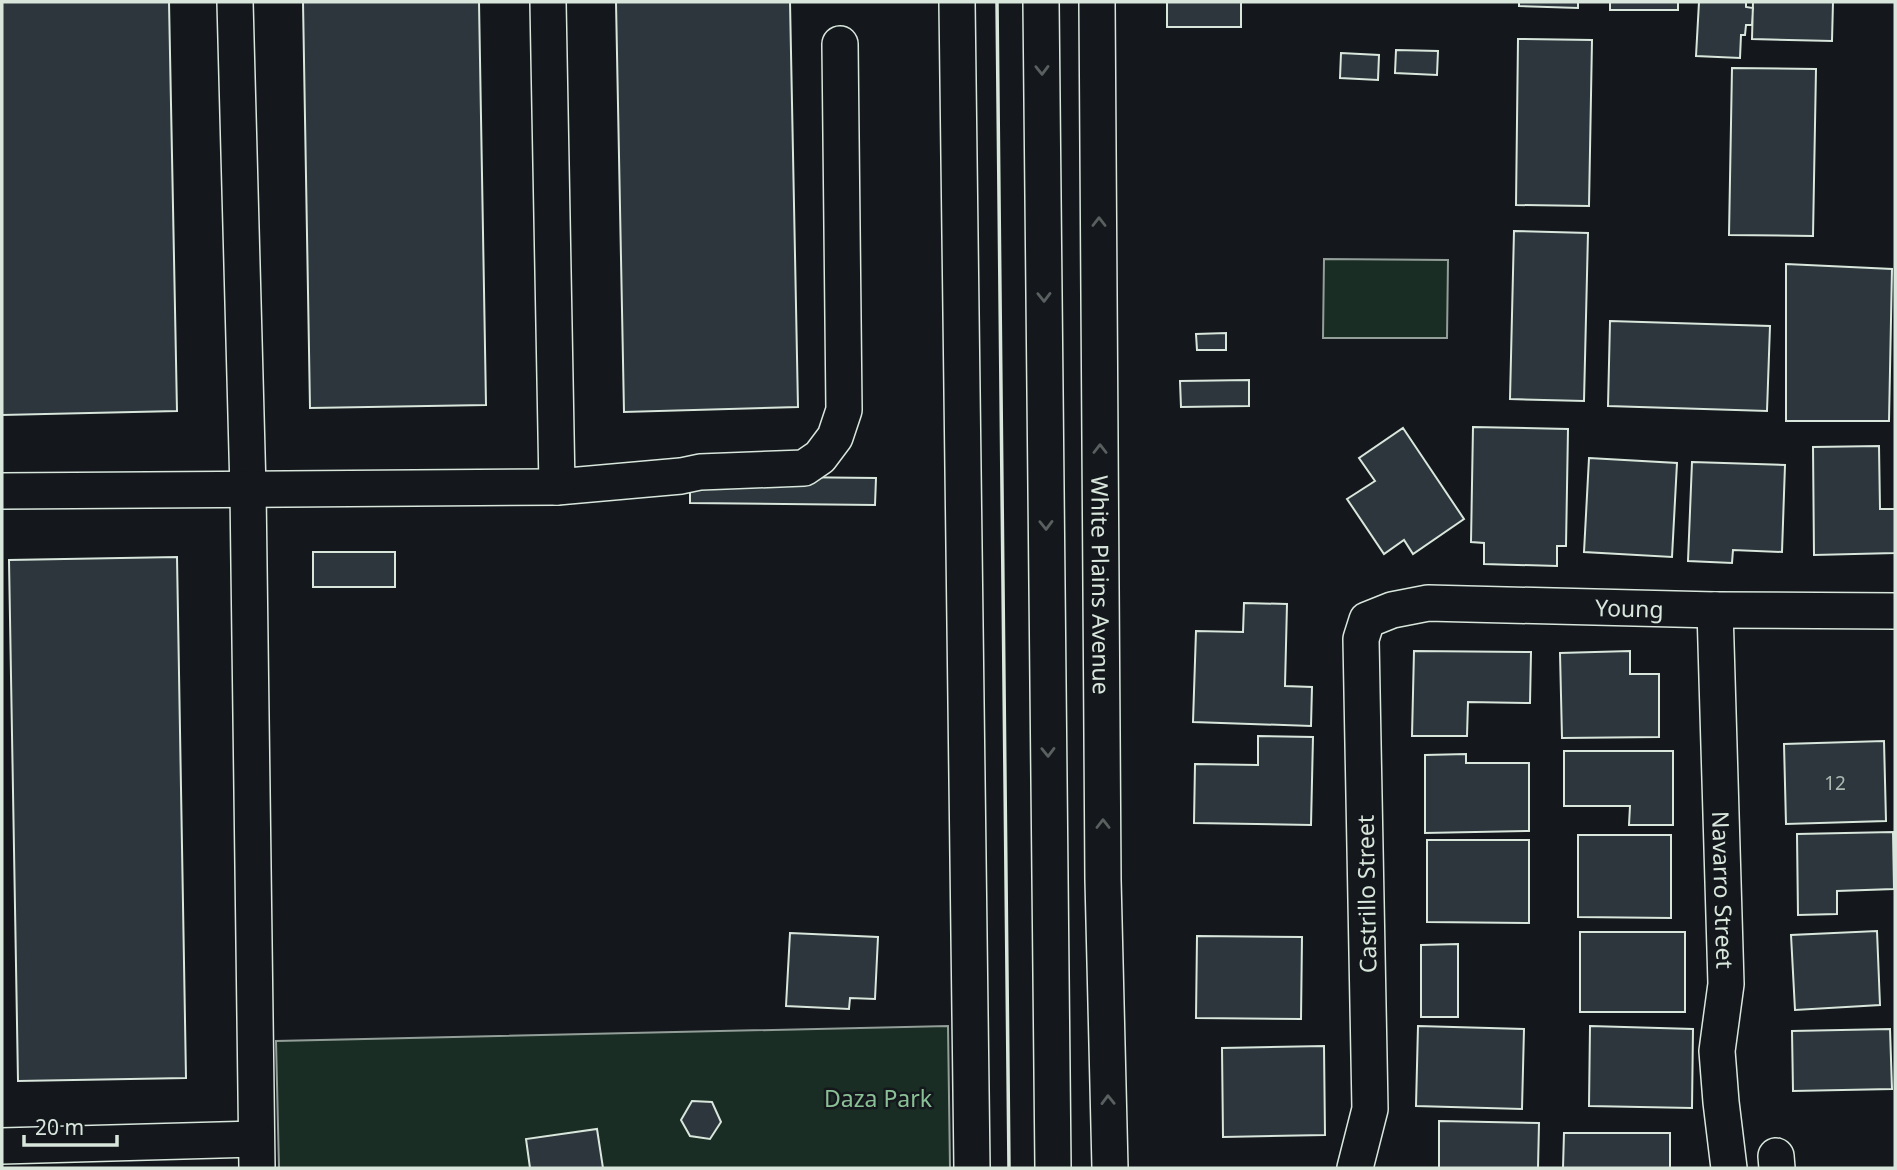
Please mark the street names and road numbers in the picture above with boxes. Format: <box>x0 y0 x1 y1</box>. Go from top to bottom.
street label: White Plains Avenue <box>1084 475 1118 695</box>
street label: Young <box>1595 591 1664 625</box>
street label: Navarro Street <box>1705 811 1742 969</box>
street label: Castrillo Street <box>1349 815 1383 973</box>

